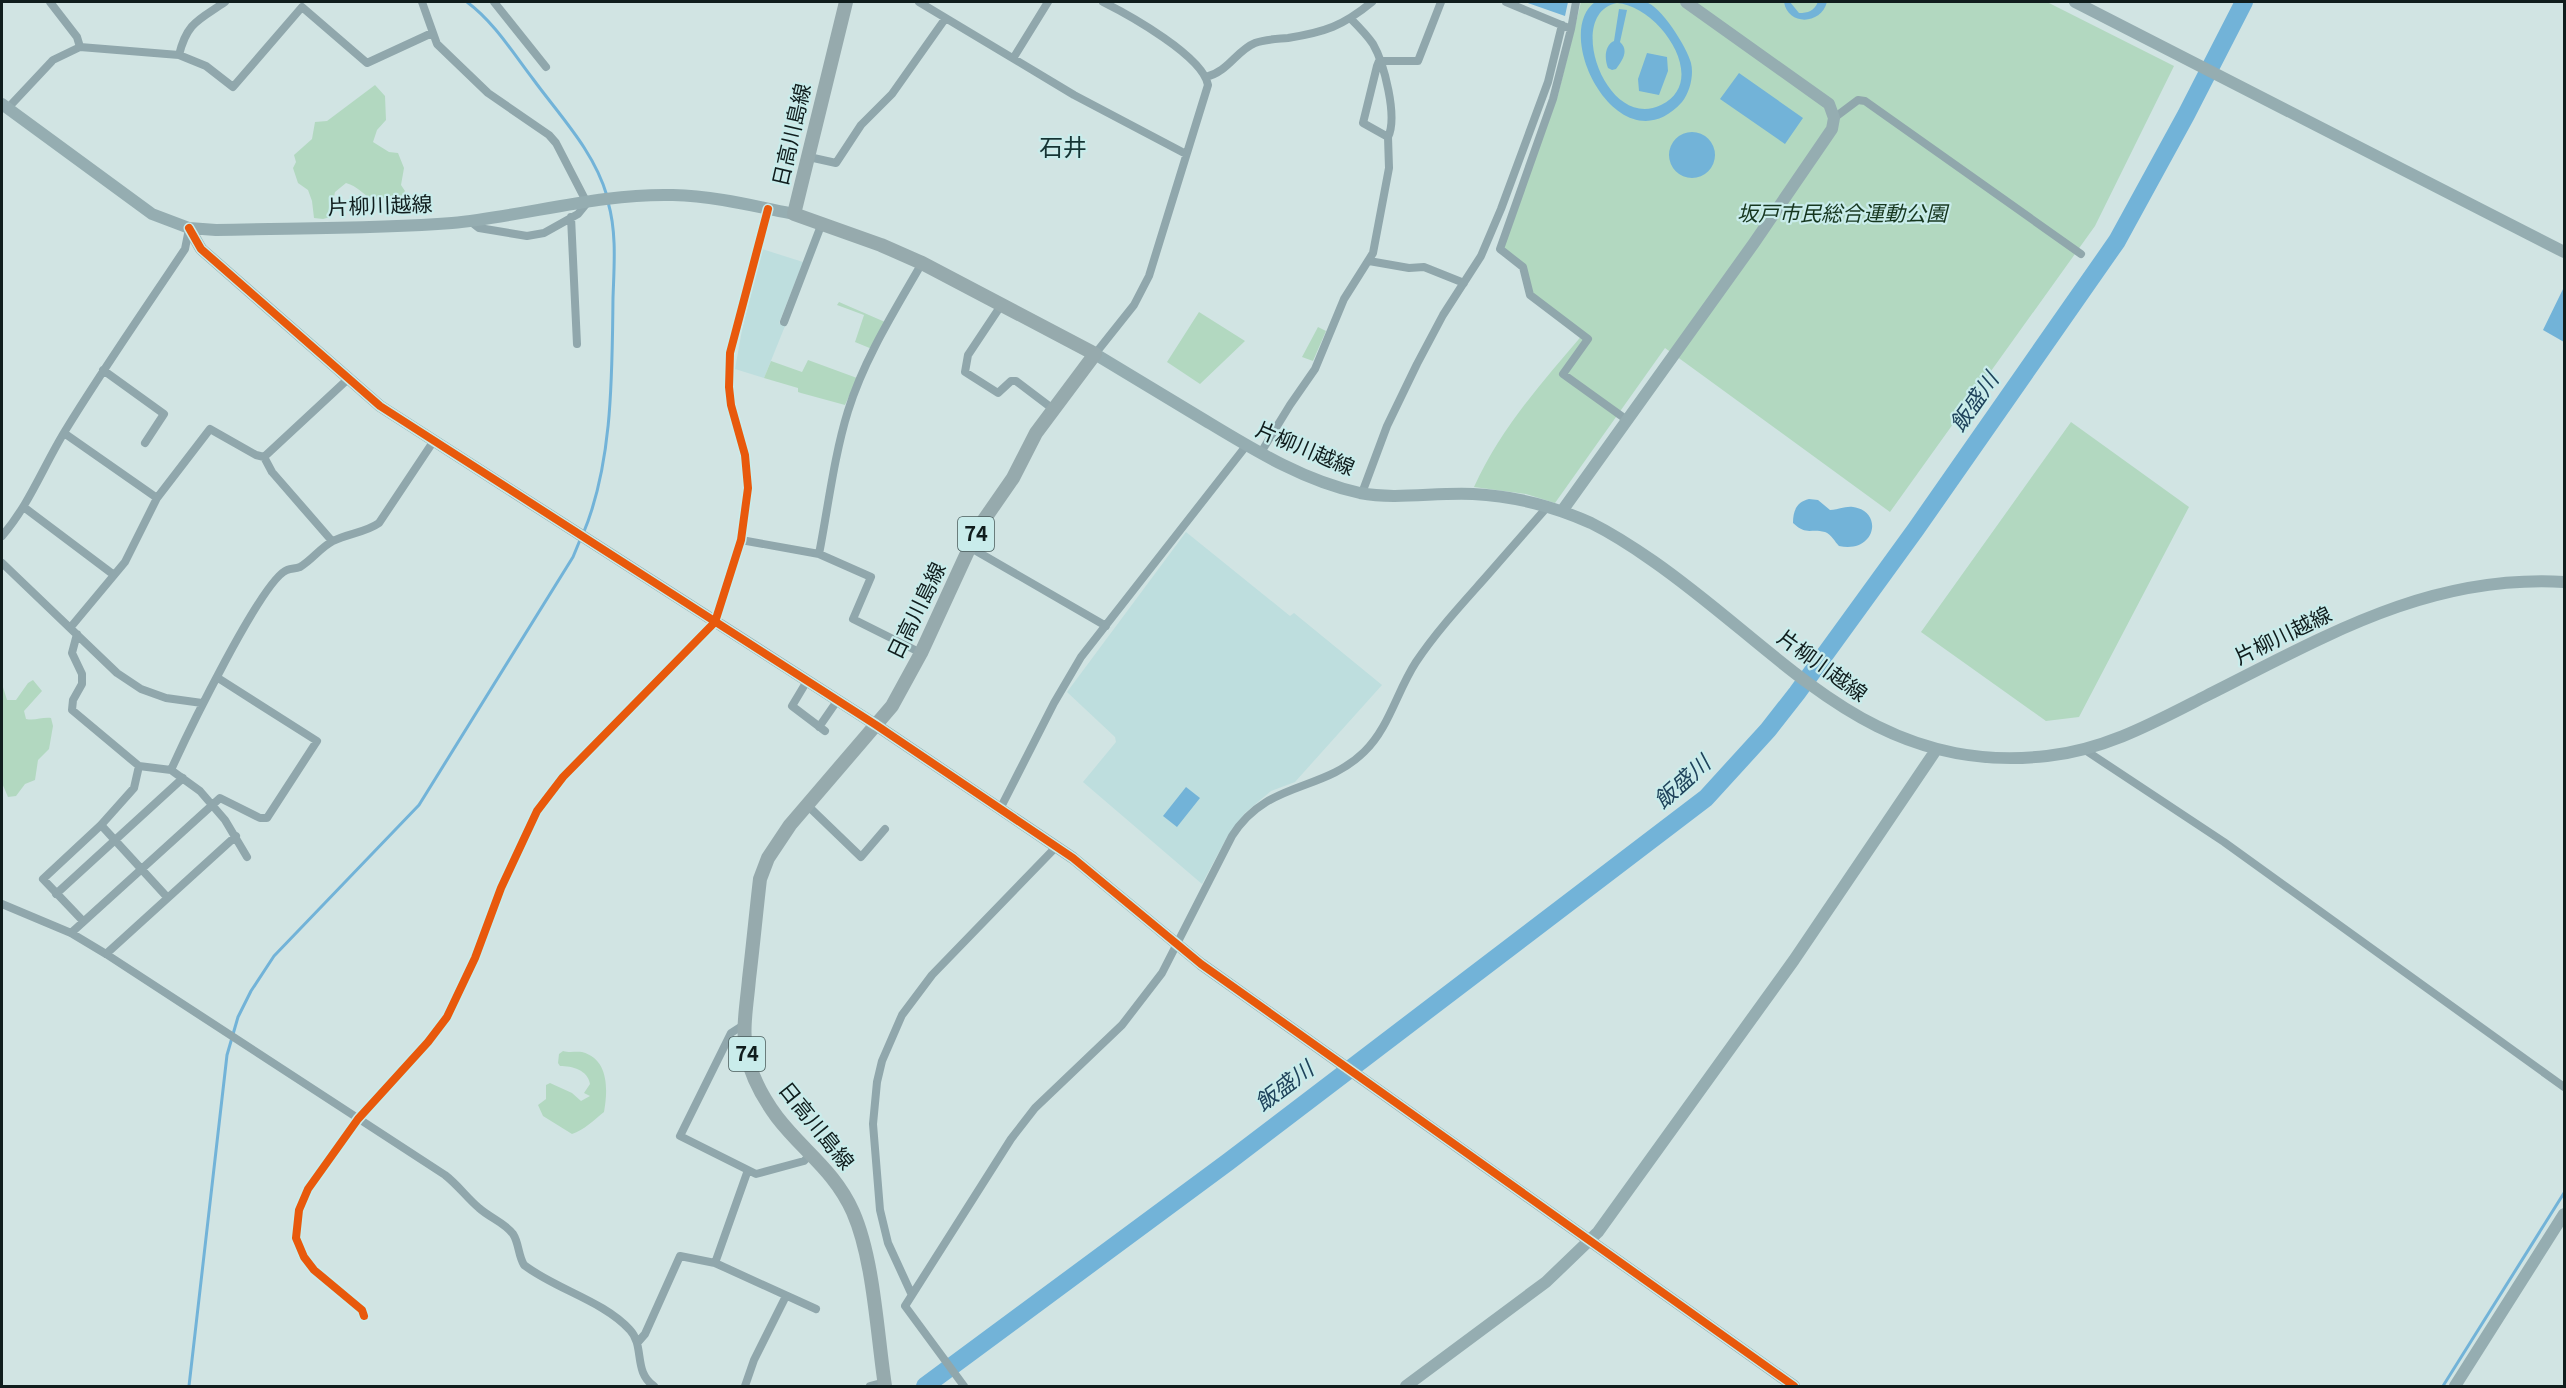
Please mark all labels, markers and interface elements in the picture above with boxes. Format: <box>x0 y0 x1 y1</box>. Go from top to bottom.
street label: 日高川島線 <box>764 80 816 189</box>
district label: 石井 <box>1039 128 1087 163</box>
street label: 片柳川越線 <box>327 187 433 221</box>
park label: 坂戸市民総合運動公園 <box>1737 197 1950 227</box>
water label: 飯盛川 <box>1940 363 2006 437</box>
street label: 片柳川越線 <box>1252 413 1360 481</box>
road number: 74 <box>958 517 994 551</box>
street label: 日高川島線 <box>879 556 952 664</box>
street label: 片柳川越線 <box>2228 598 2336 671</box>
street label: 片柳川越線 <box>1772 621 1874 707</box>
water label: 飯盛川 <box>1645 745 1717 814</box>
road number: 74 <box>729 1037 765 1071</box>
water label: 飯盛川 <box>1247 1051 1320 1117</box>
street label: 日高川島線 <box>773 1075 862 1175</box>

